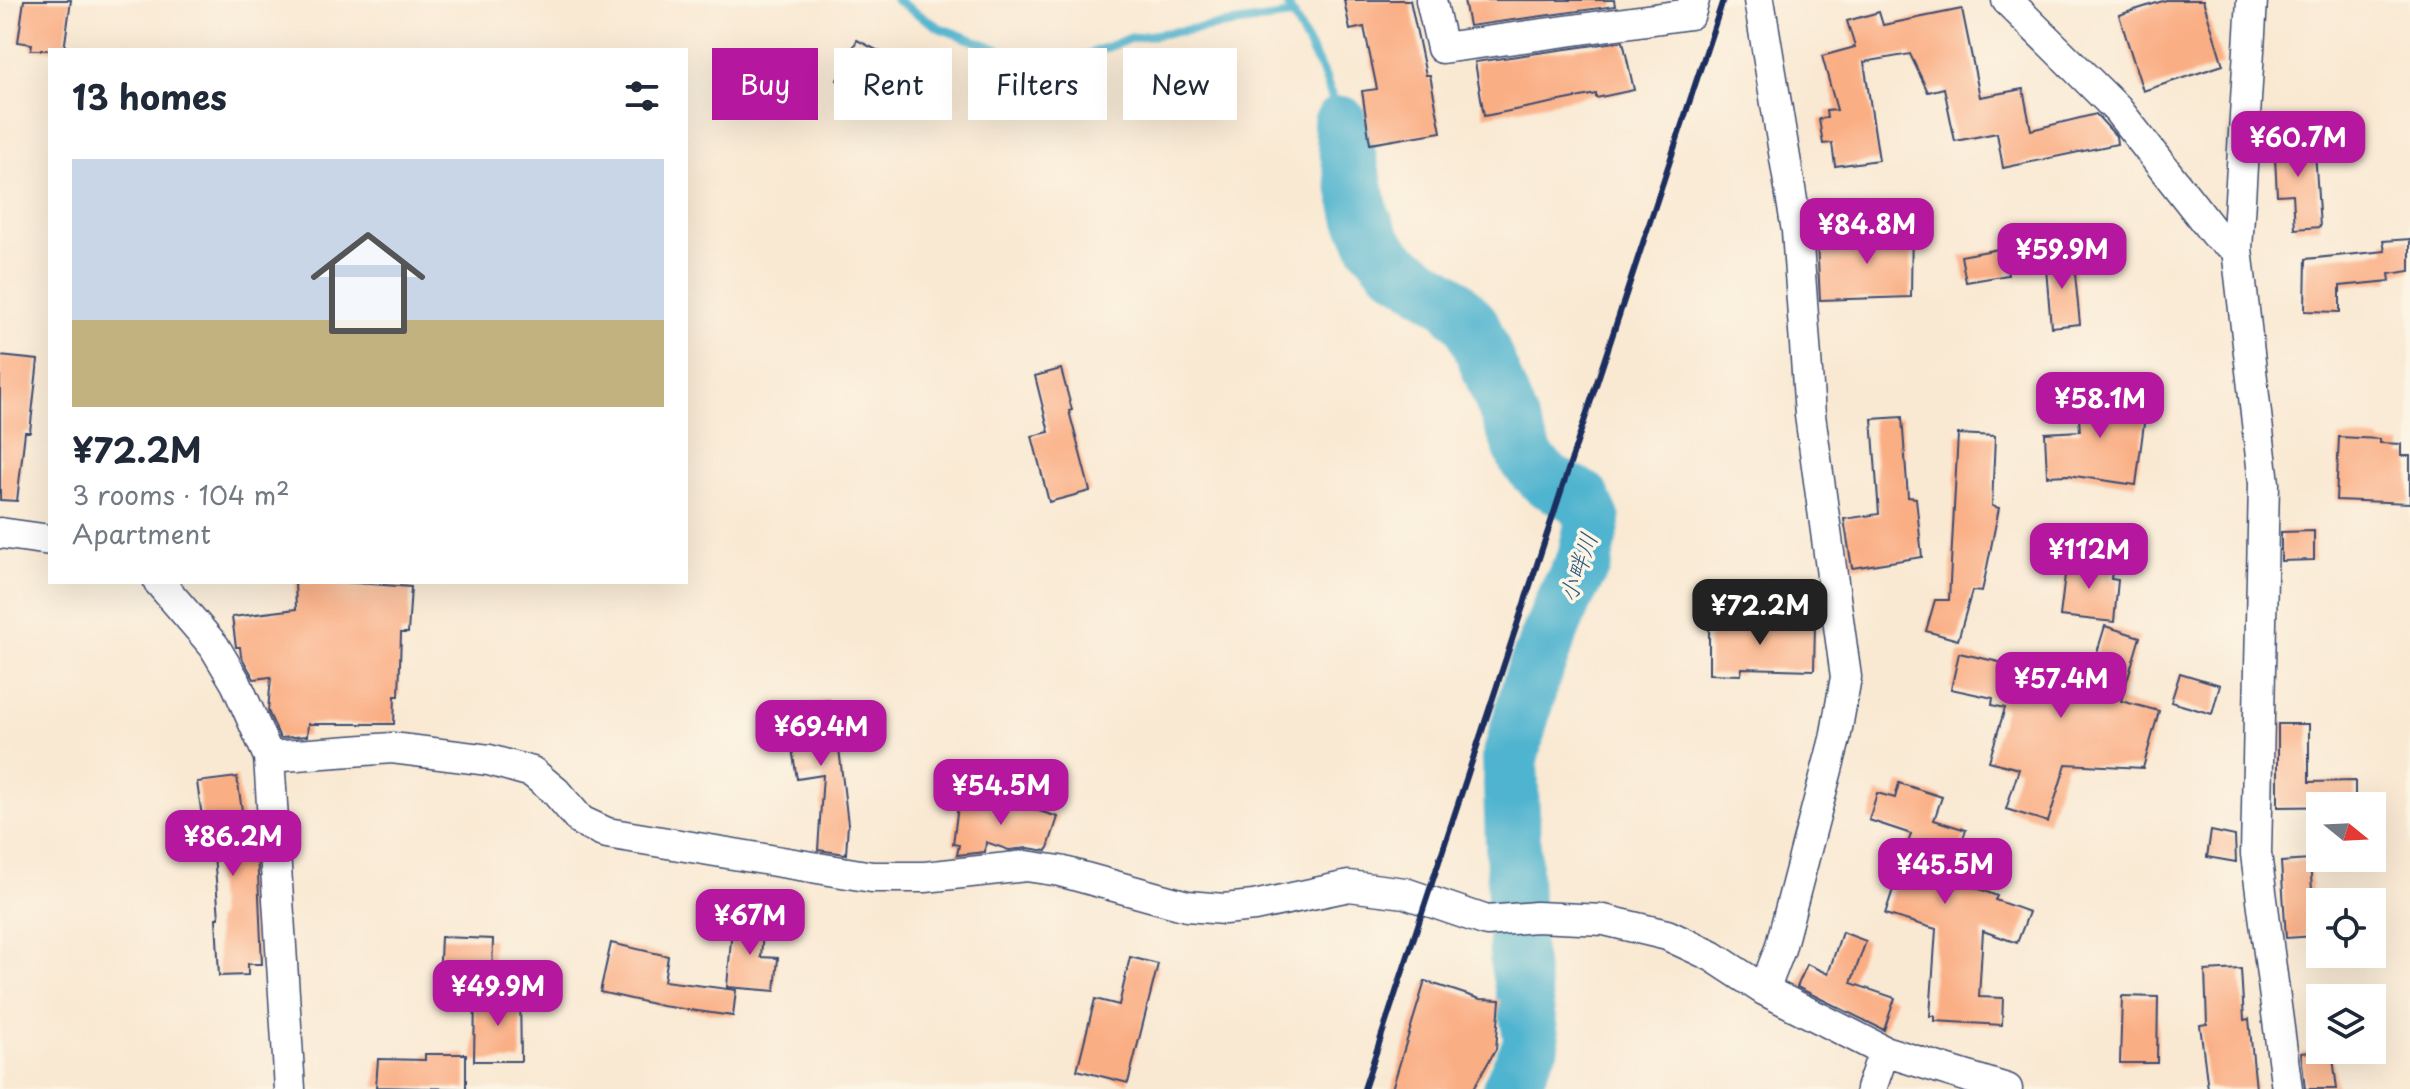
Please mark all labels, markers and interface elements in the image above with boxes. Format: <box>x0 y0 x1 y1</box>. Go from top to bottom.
chip: Buy <box>712 48 818 120</box>
chip: Rent <box>834 48 952 120</box>
chip: Filters <box>968 48 1107 120</box>
chip: New <box>1123 48 1237 120</box>
text: 13 homes <box>72 70 227 122</box>
icon: filters <box>620 74 664 118</box>
pin: ¥60.7M <box>2233 111 2363 179</box>
text: ¥60.7M <box>2249 117 2347 156</box>
pin: ¥84.8M <box>1802 198 1932 266</box>
text: ¥84.8M <box>1818 204 1916 243</box>
icon: home <box>296 211 440 355</box>
pin: ¥59.9M <box>1997 223 2127 291</box>
text: ¥59.9M <box>2015 229 2109 268</box>
pin: ¥58.1M <box>2035 372 2165 440</box>
text: ¥58.1M <box>2054 378 2146 417</box>
text: ¥72.2M <box>72 423 202 475</box>
text: 3 rooms · 104 m² <box>72 475 290 514</box>
text: Apartment <box>72 514 211 553</box>
pin: ¥112M <box>2033 523 2145 591</box>
water label: 小畔川 <box>1548 527 1606 607</box>
text: ¥112M <box>2048 529 2130 568</box>
pin: ¥72.2M <box>1695 579 1825 647</box>
text: ¥72.2M <box>1710 585 1810 624</box>
pin: ¥57.4M <box>1996 652 2126 720</box>
text: ¥57.4M <box>2014 658 2108 697</box>
pin: ¥69.4M <box>756 700 886 768</box>
text: ¥69.4M <box>773 706 869 745</box>
pin: ¥54.5M <box>936 759 1066 827</box>
text: ¥54.5M <box>951 765 1051 804</box>
north arrow <box>2306 792 2386 872</box>
map controls <box>2306 792 2386 1064</box>
pin: ¥86.2M <box>168 810 298 878</box>
text: ¥86.2M <box>183 816 283 855</box>
pin: ¥45.5M <box>1880 838 2010 906</box>
text: ¥45.5M <box>1896 844 1994 883</box>
button: locate <box>2306 888 2386 968</box>
pin: ¥67M <box>703 889 797 957</box>
text: ¥67M <box>714 895 786 934</box>
pin: ¥49.9M <box>433 960 563 1028</box>
text: ¥49.9M <box>451 966 545 1005</box>
button: layers <box>2306 984 2386 1064</box>

